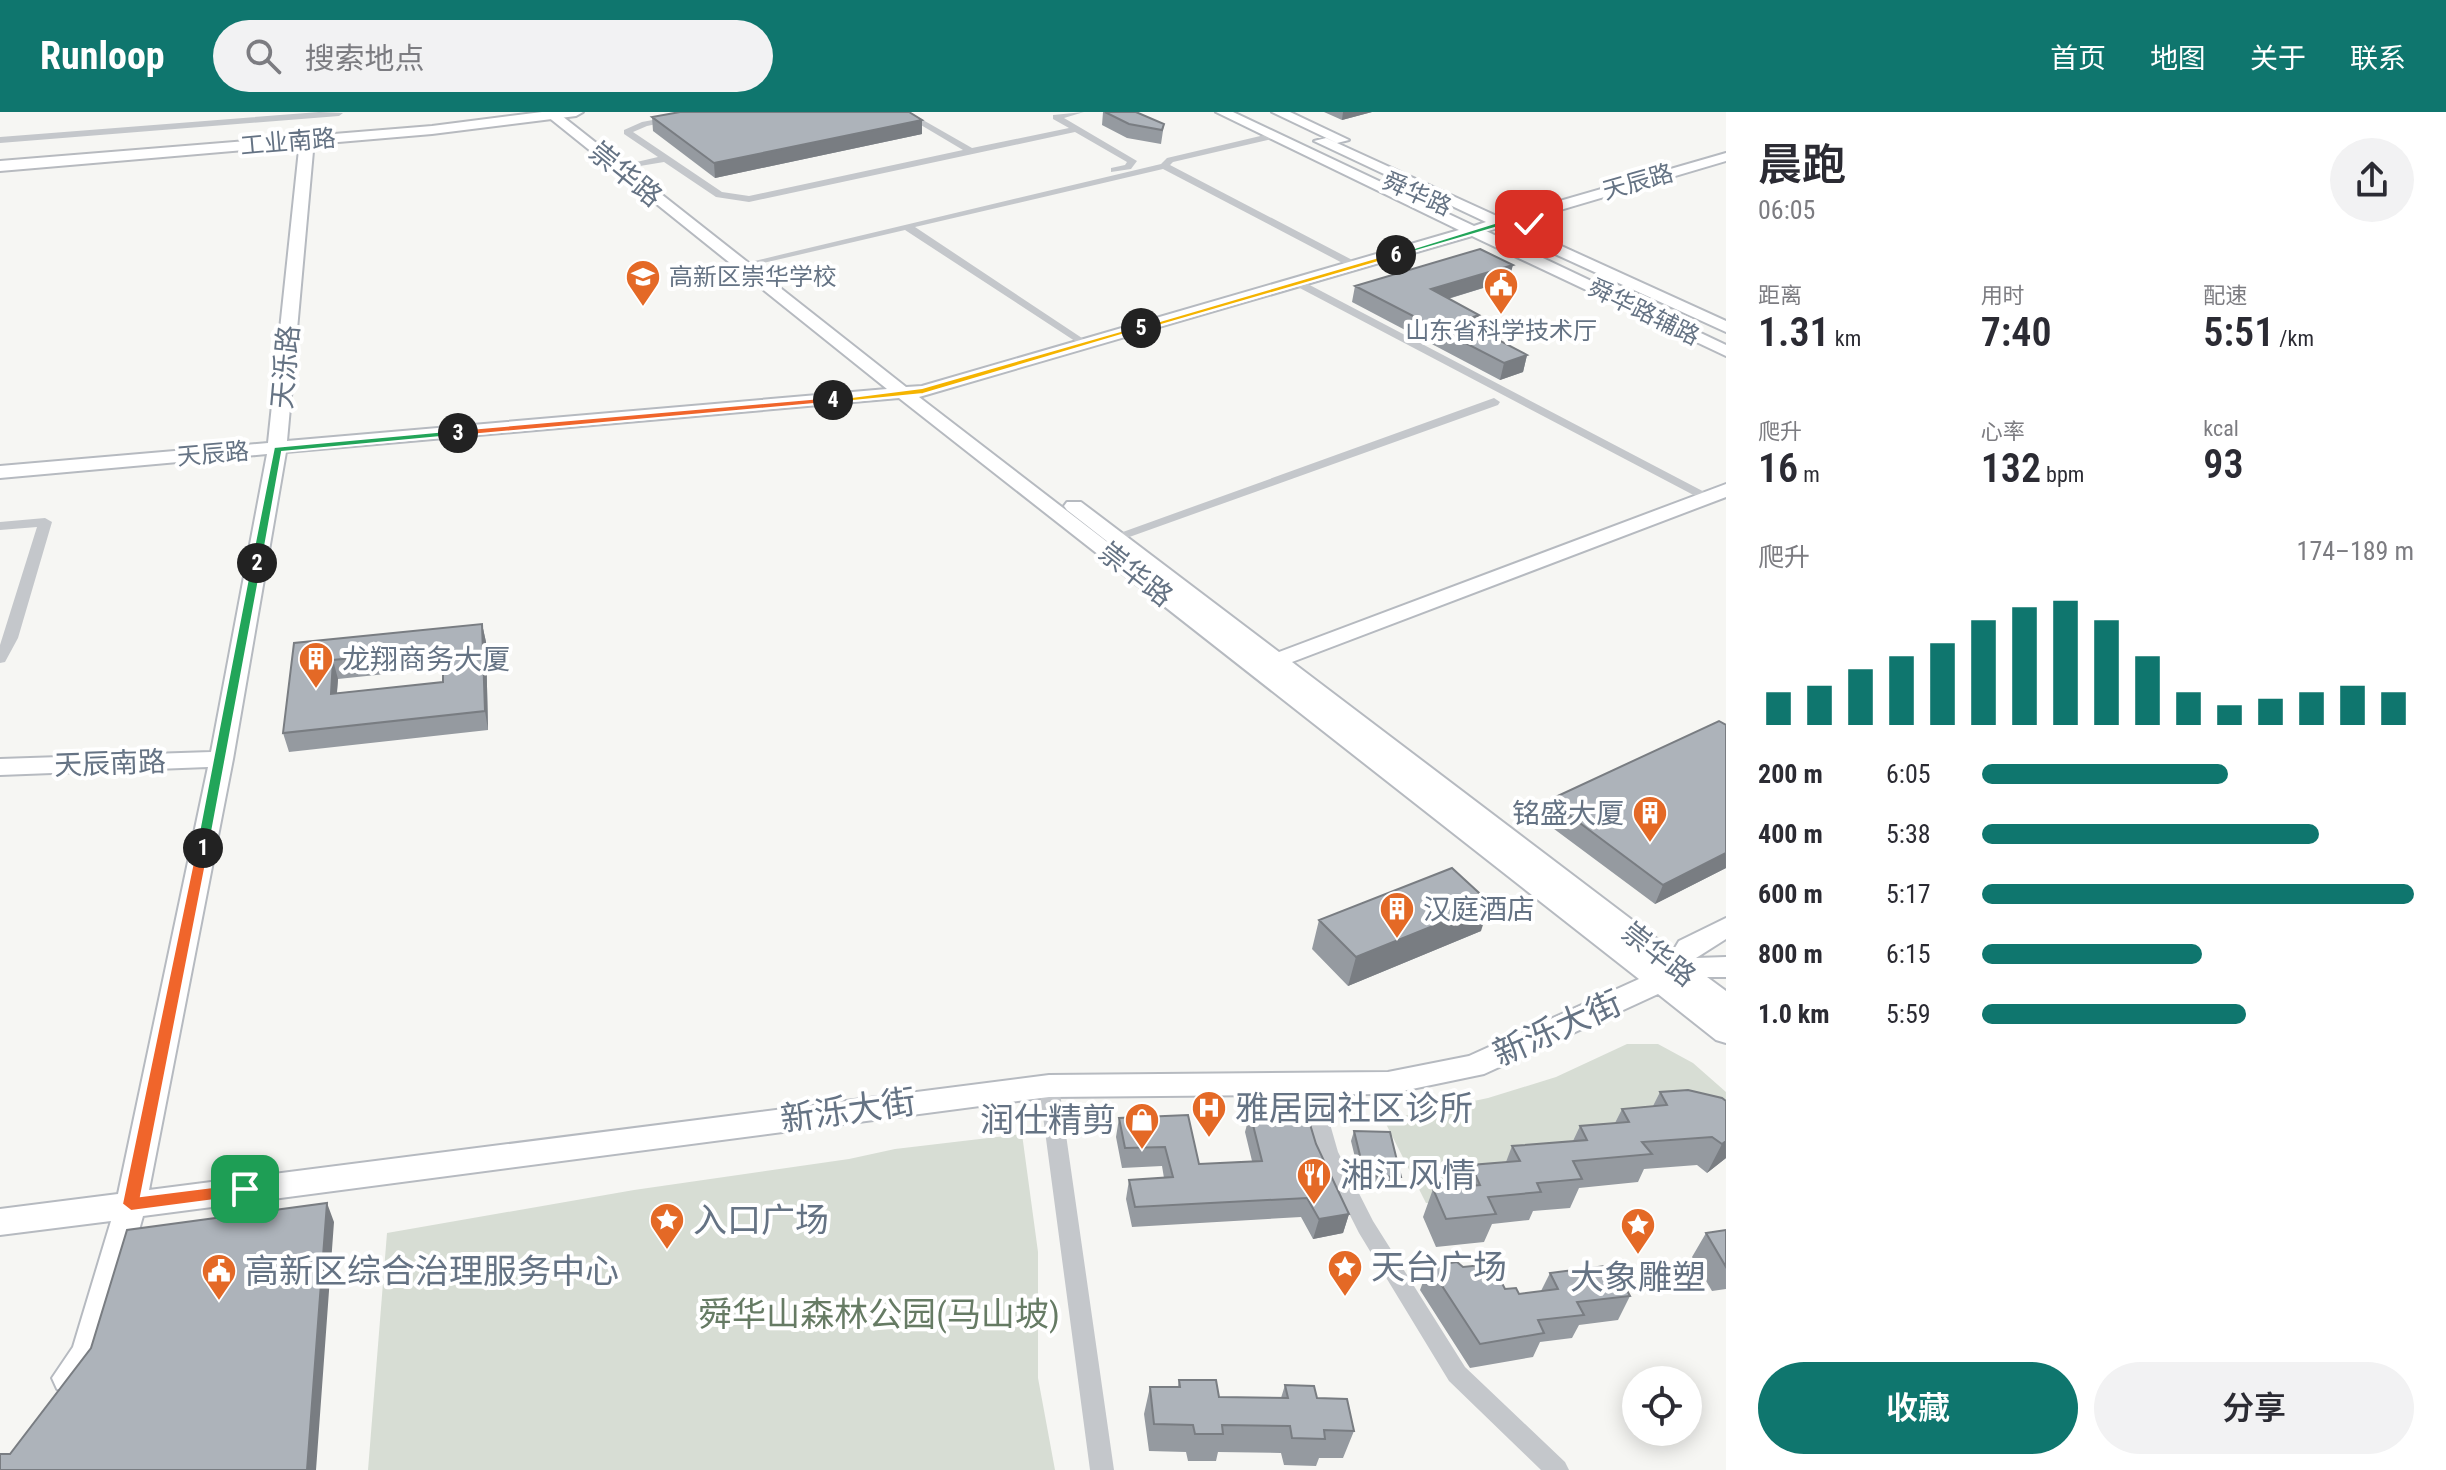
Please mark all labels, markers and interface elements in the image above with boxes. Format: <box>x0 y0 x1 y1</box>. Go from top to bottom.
search box <box>213 20 773 92</box>
text: Runloop <box>40 34 165 78</box>
icon: search <box>241 34 285 78</box>
text: 搜索地点 <box>305 41 425 76</box>
text: 首页 <box>2050 42 2106 75</box>
text: 地图 <box>2150 42 2206 75</box>
text: 关于 <box>2250 42 2306 75</box>
text: 联系 <box>2350 42 2406 75</box>
street label: 工业南路 <box>239 124 337 160</box>
street label: 崇华路 <box>583 135 669 214</box>
button: share <box>2330 138 2414 222</box>
text: 晨跑 <box>1758 139 1846 191</box>
street label: 天辰路 <box>1600 159 1676 205</box>
street label: 舜华路 <box>1378 167 1456 221</box>
pin <box>1495 190 1563 258</box>
text: 06:05 <box>1758 195 1815 225</box>
icon: check <box>1507 202 1551 246</box>
pin: 6 <box>1376 235 1416 275</box>
text: 6 <box>1390 242 1402 267</box>
school or university icon: 高新区崇华学校 <box>624 258 662 308</box>
place label: 高新区崇华学校 <box>669 263 837 291</box>
public building icon: 山东省科学技术厅 <box>1482 266 1520 316</box>
street label: 舜华路辅路 <box>1584 273 1704 351</box>
text: 距离 <box>1758 283 1802 308</box>
text: 用时 <box>1981 283 2025 308</box>
text: 配速 <box>2203 283 2247 308</box>
pin: 5 <box>1121 308 1161 348</box>
text: 1.31 <box>1758 309 1830 356</box>
text: 7:40 <box>1981 309 2052 356</box>
text: 5:51 <box>2203 309 2274 356</box>
text: 5 <box>1135 315 1147 340</box>
place label: 山东省科学技术厅 <box>1405 317 1597 345</box>
street label: 天泺路 <box>265 324 306 410</box>
text: km <box>1830 326 1861 351</box>
text: /km <box>2274 326 2314 351</box>
pin: 4 <box>813 380 853 420</box>
text: 4 <box>827 387 839 412</box>
pin: 3 <box>438 413 478 453</box>
text: kcal <box>2203 416 2239 441</box>
text: 爬升 <box>1758 419 1802 444</box>
text: 心率 <box>1981 419 2025 444</box>
text: 3 <box>452 420 464 445</box>
street label: 天辰路 <box>176 437 250 471</box>
text: 93 <box>2203 441 2244 488</box>
text: 16 <box>1758 445 1798 492</box>
text: 132 <box>1981 445 2041 492</box>
text: m <box>1798 462 1820 487</box>
text: bpm <box>2041 462 2084 487</box>
street label: 崇华路 <box>1092 536 1179 613</box>
text: 174–189 m <box>2297 536 2414 566</box>
text: 爬升 <box>1758 542 1810 572</box>
pin: 2 <box>237 543 277 583</box>
text: 2 <box>251 550 263 575</box>
building icon: 龙翔商务大厦 <box>297 640 335 690</box>
place label: 龙翔商务大厦 <box>342 643 510 676</box>
street label: 天辰南路 <box>53 745 167 782</box>
text: 200 m <box>1758 759 1823 789</box>
text: 6:05 <box>1886 759 1931 789</box>
building icon: 铭盛大厦 <box>1631 794 1669 844</box>
place label: 铭盛大厦 <box>1512 797 1624 830</box>
text: 400 m <box>1758 819 1823 849</box>
text: 5:38 <box>1886 819 1931 849</box>
pin: 1 <box>183 828 223 868</box>
text: 1 <box>197 835 209 860</box>
text: 600 m <box>1758 879 1823 909</box>
text: 5:17 <box>1886 879 1931 909</box>
building icon: 汉庭酒店 <box>1378 890 1416 940</box>
place label: 汉庭酒店 <box>1423 893 1535 926</box>
street label: 崇华路 <box>1615 916 1702 993</box>
text: 800 m <box>1758 939 1823 969</box>
text: 6:15 <box>1886 939 1931 969</box>
street label: 新泺大街 <box>1487 982 1627 1074</box>
text: 1.0 km <box>1758 999 1830 1029</box>
text: 5:59 <box>1886 999 1931 1029</box>
street label: 新泺大街 <box>778 1081 918 1139</box>
place label: 雅居园社区诊所 <box>1235 1088 1473 1128</box>
hospital icon: 雅居园社区诊所 <box>1190 1089 1228 1139</box>
place label: 润仕精剪 <box>980 1100 1116 1140</box>
shop icon: 润仕精剪 <box>1123 1101 1161 1151</box>
pin <box>211 1155 279 1223</box>
place label: 湘江风情 <box>1340 1155 1476 1195</box>
restaurant icon: 湘江风情 <box>1295 1156 1333 1206</box>
icon: arrive <box>223 1167 267 1211</box>
place label: 入口广场 <box>693 1200 829 1240</box>
place icon: 入口广场 <box>648 1201 686 1251</box>
place icon: 大象雕塑 <box>1619 1206 1657 1256</box>
place label: 天台广场 <box>1371 1247 1507 1287</box>
place icon: 天台广场 <box>1326 1248 1364 1298</box>
place label: 高新区综合治理服务中心 <box>245 1251 619 1291</box>
public building icon: 高新区综合治理服务中心 <box>200 1252 238 1302</box>
place label: 大象雕塑 <box>1570 1257 1706 1297</box>
park label: 舜华山森林公园(马山坡) <box>698 1294 1060 1334</box>
button: 收藏 <box>1758 1362 2078 1454</box>
button: 分享 <box>2094 1362 2414 1454</box>
map controls <box>1622 1366 1702 1446</box>
button: locate <box>1622 1366 1702 1446</box>

